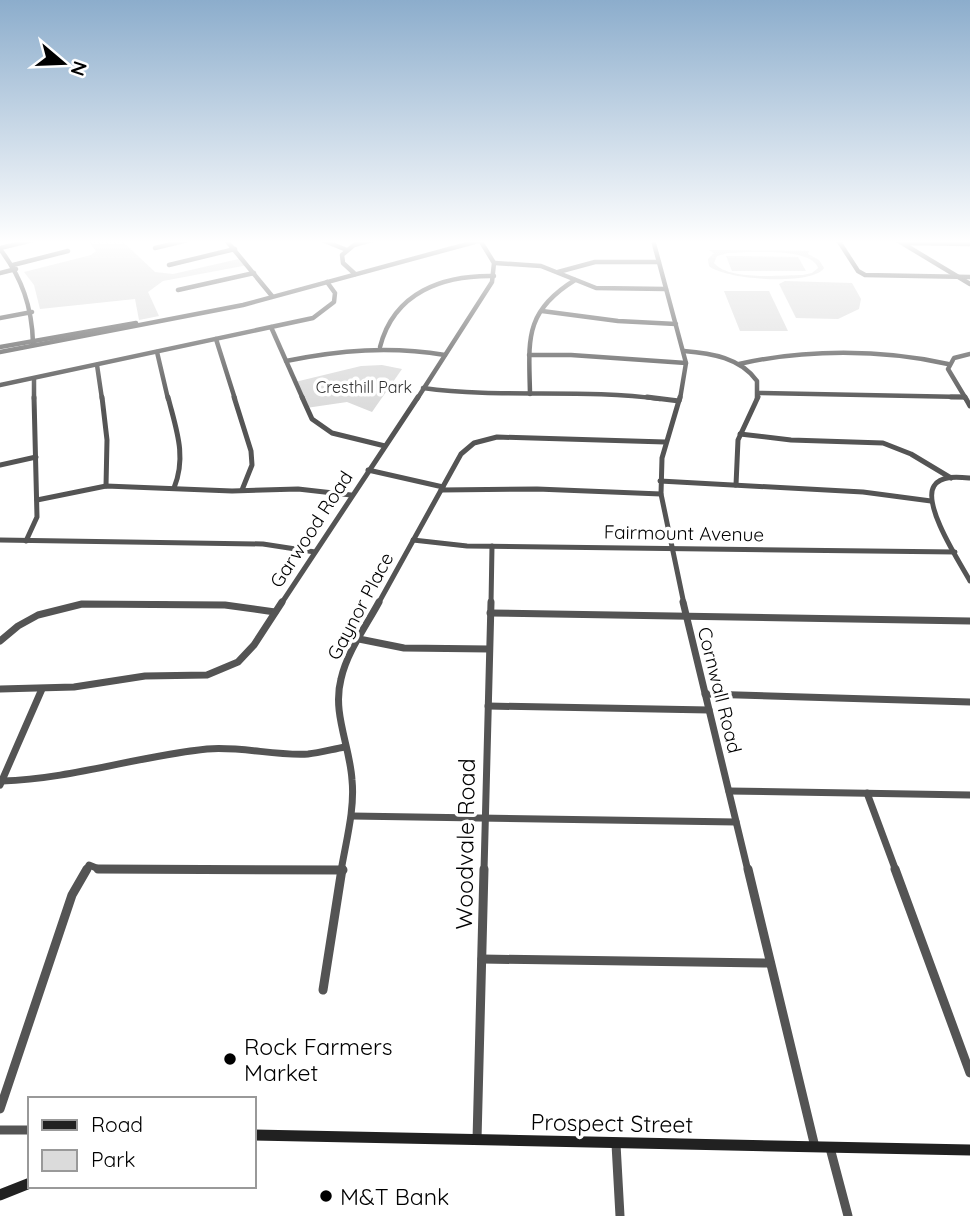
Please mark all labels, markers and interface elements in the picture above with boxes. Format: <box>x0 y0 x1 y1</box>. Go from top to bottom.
north arrow <box>28 28 98 98</box>
text: N <box>65 58 93 79</box>
park label: Cresthill Park <box>316 377 412 397</box>
street label: Garwood Road <box>264 466 358 592</box>
street label: Fairmount Avenue <box>604 520 764 546</box>
street label: Gaynor Place <box>322 548 398 664</box>
street label: Cornwall Road <box>693 624 747 756</box>
street label: Woodvale Road <box>449 758 481 930</box>
place label: Rock Farmers Market <box>244 1032 393 1087</box>
marker: Rock Farmers Market <box>222 1051 238 1067</box>
legend <box>28 1097 256 1188</box>
street label: Prospect Street <box>530 1107 694 1139</box>
text: Road <box>91 1111 143 1137</box>
text: Park <box>91 1146 135 1172</box>
place label: M&T Bank <box>340 1182 449 1211</box>
marker: M&T Bank <box>318 1188 334 1204</box>

